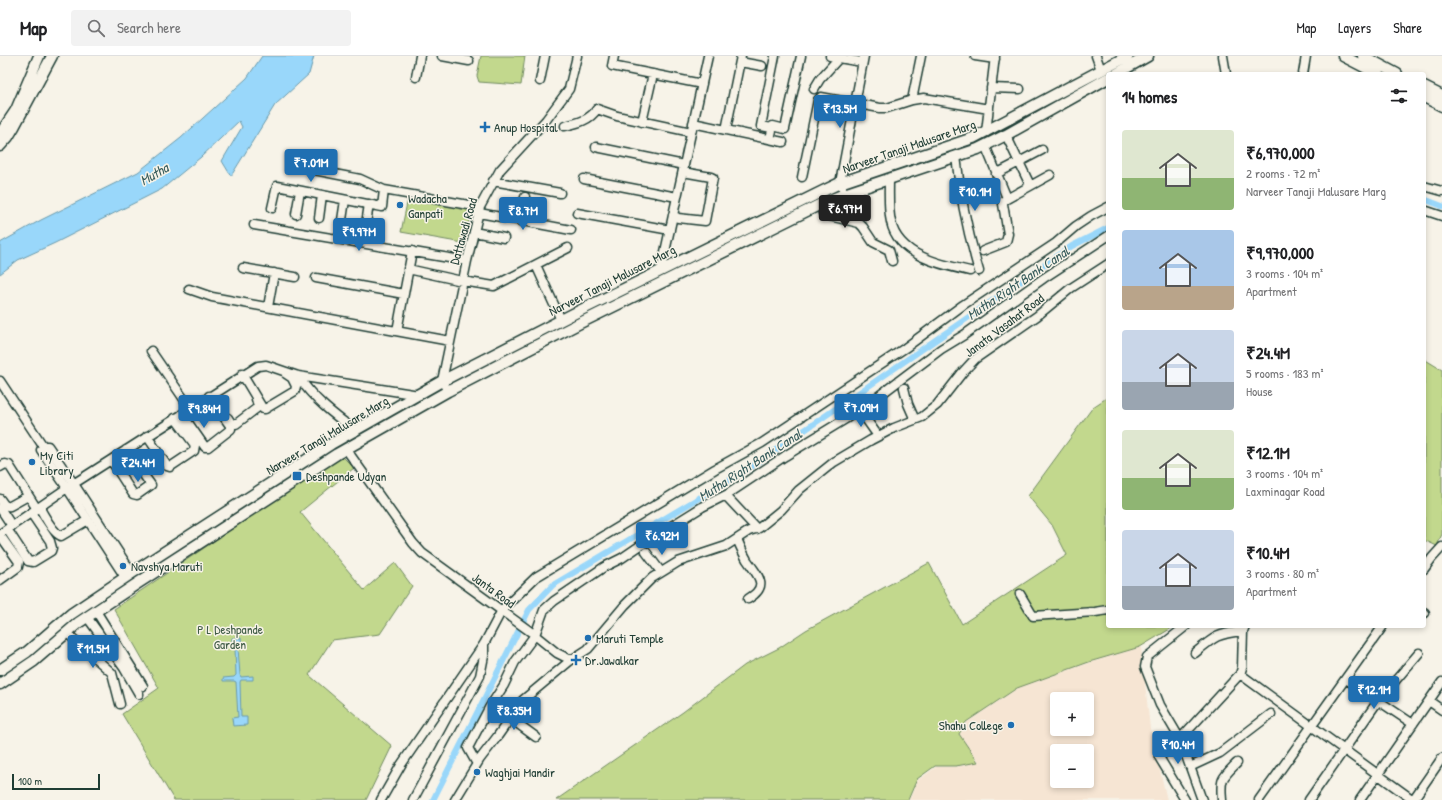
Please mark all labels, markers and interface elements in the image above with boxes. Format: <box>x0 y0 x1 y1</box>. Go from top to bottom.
search box <box>71 10 351 46</box>
text: Map <box>20 15 47 41</box>
icon: search <box>85 17 107 39</box>
text: Search here <box>117 17 181 38</box>
text: Map <box>1296 18 1316 37</box>
text: Layers <box>1338 18 1371 37</box>
text: Share <box>1393 18 1422 37</box>
text: 14 homes <box>1122 85 1177 108</box>
icon: filters <box>1388 85 1410 107</box>
pin: ₹13.5M <box>807 95 873 129</box>
text: ₹13.5M <box>823 99 857 117</box>
street label: Narveer Tanaji Malusare Marg <box>840 115 978 177</box>
place label: Anup Hospital <box>494 118 558 136</box>
marker: Anup Hospital <box>479 121 491 133</box>
text: ₹6,970,000 <box>1246 141 1315 164</box>
icon: home <box>1154 146 1202 194</box>
pin: ₹7.01M <box>278 149 344 183</box>
text: ₹7.01M <box>294 153 328 171</box>
water label: Mutha <box>136 157 173 189</box>
text: 2 rooms · 72 m² <box>1246 164 1320 182</box>
pin: ₹10.1M <box>942 178 1008 212</box>
text: ₹10.1M <box>958 182 992 200</box>
text: Narveer Tanaji Malusare Marg <box>1246 182 1386 200</box>
place label: Wadacha Ganpati <box>408 189 447 222</box>
street label: Dattawadi Road <box>445 195 481 267</box>
pin: ₹6.97M <box>812 195 878 229</box>
pin: ₹8.7M <box>495 197 551 231</box>
text: ₹6.97M <box>828 199 862 217</box>
marker: Wadacha Ganpati <box>395 200 405 210</box>
text: ₹8.7M <box>508 201 538 219</box>
pin: ₹9.97M <box>326 218 392 252</box>
text: ₹9.97M <box>342 222 376 240</box>
street label: Narveer Tanaji Malusare Marg <box>546 240 679 320</box>
water label: Mutha Right Bank Canal <box>963 241 1074 325</box>
text: ₹9,970,000 <box>1246 241 1314 264</box>
icon: home <box>1154 246 1202 294</box>
text: 3 rooms · 104 m² <box>1246 264 1323 282</box>
text: Apartment <box>1246 282 1297 300</box>
street label: Janata Vasahat Road <box>961 289 1047 361</box>
text: ₹24.4M <box>1246 341 1290 364</box>
icon: home <box>1154 346 1202 394</box>
text: 5 rooms · 183 m² <box>1246 364 1323 382</box>
text: House <box>1246 382 1273 400</box>
street label: Narveer Tanaji Malusare Marg <box>262 391 392 479</box>
pin: ₹7.09M <box>828 394 894 428</box>
pin: ₹9.84M <box>171 395 237 429</box>
text: ₹7.09M <box>844 398 878 416</box>
text: ₹9.84M <box>187 399 221 417</box>
water label: Mutha Right Bank Canal <box>694 423 807 506</box>
text: ₹12.1M <box>1246 441 1290 464</box>
place label: My Citi Library <box>40 446 74 479</box>
icon: home <box>1154 446 1202 494</box>
pin: ₹24.4M <box>105 449 171 483</box>
text: ₹24.4M <box>121 453 155 471</box>
marker: My Citi Library <box>27 457 37 467</box>
text: 3 rooms · 104 m² <box>1246 464 1323 482</box>
place label: Deshpande Udyan <box>306 467 386 485</box>
marker: Deshpande Udyan <box>291 470 303 482</box>
text: Laxminagar Road <box>1246 482 1325 500</box>
pin: ₹6.92M <box>629 522 695 556</box>
text: ₹6.92M <box>645 526 679 544</box>
text: ₹10.4M <box>1246 541 1290 564</box>
icon: home <box>1154 546 1202 594</box>
place label: Navshya Maruti <box>131 557 203 575</box>
marker: Navshya Maruti <box>118 561 128 571</box>
text: 3 rooms · 80 m² <box>1246 564 1319 582</box>
street label: Janta Road <box>469 568 519 612</box>
text: Apartment <box>1246 582 1297 600</box>
park label: P L Deshpande Garden <box>197 620 263 653</box>
place label: Maruti Temple <box>596 629 664 647</box>
marker: Maruti Temple <box>583 633 593 643</box>
pin: ₹11.5M <box>60 635 126 669</box>
text: ₹11.5M <box>77 639 109 657</box>
place label: Dr.Jawalkar <box>585 651 639 669</box>
marker: Dr.Jawalkar <box>570 654 582 666</box>
pin: ₹12.1M <box>1341 676 1407 710</box>
text: ₹12.1M <box>1357 680 1391 698</box>
map controls <box>1050 692 1094 788</box>
button: + <box>1050 692 1094 736</box>
pin: ₹8.35M <box>481 697 547 731</box>
text: ₹8.35M <box>497 701 531 719</box>
place label: Shahu College <box>939 716 1003 734</box>
marker: Shahu College <box>1006 720 1016 730</box>
pin: ₹10.4M <box>1145 731 1211 765</box>
text: ₹10.4M <box>1161 735 1195 753</box>
button: − <box>1050 744 1094 788</box>
place label: Waghjai Mandir <box>485 763 555 781</box>
marker: Waghjai Mandir <box>472 767 482 777</box>
scale bar <box>12 772 100 791</box>
text: 100 m <box>18 774 42 788</box>

